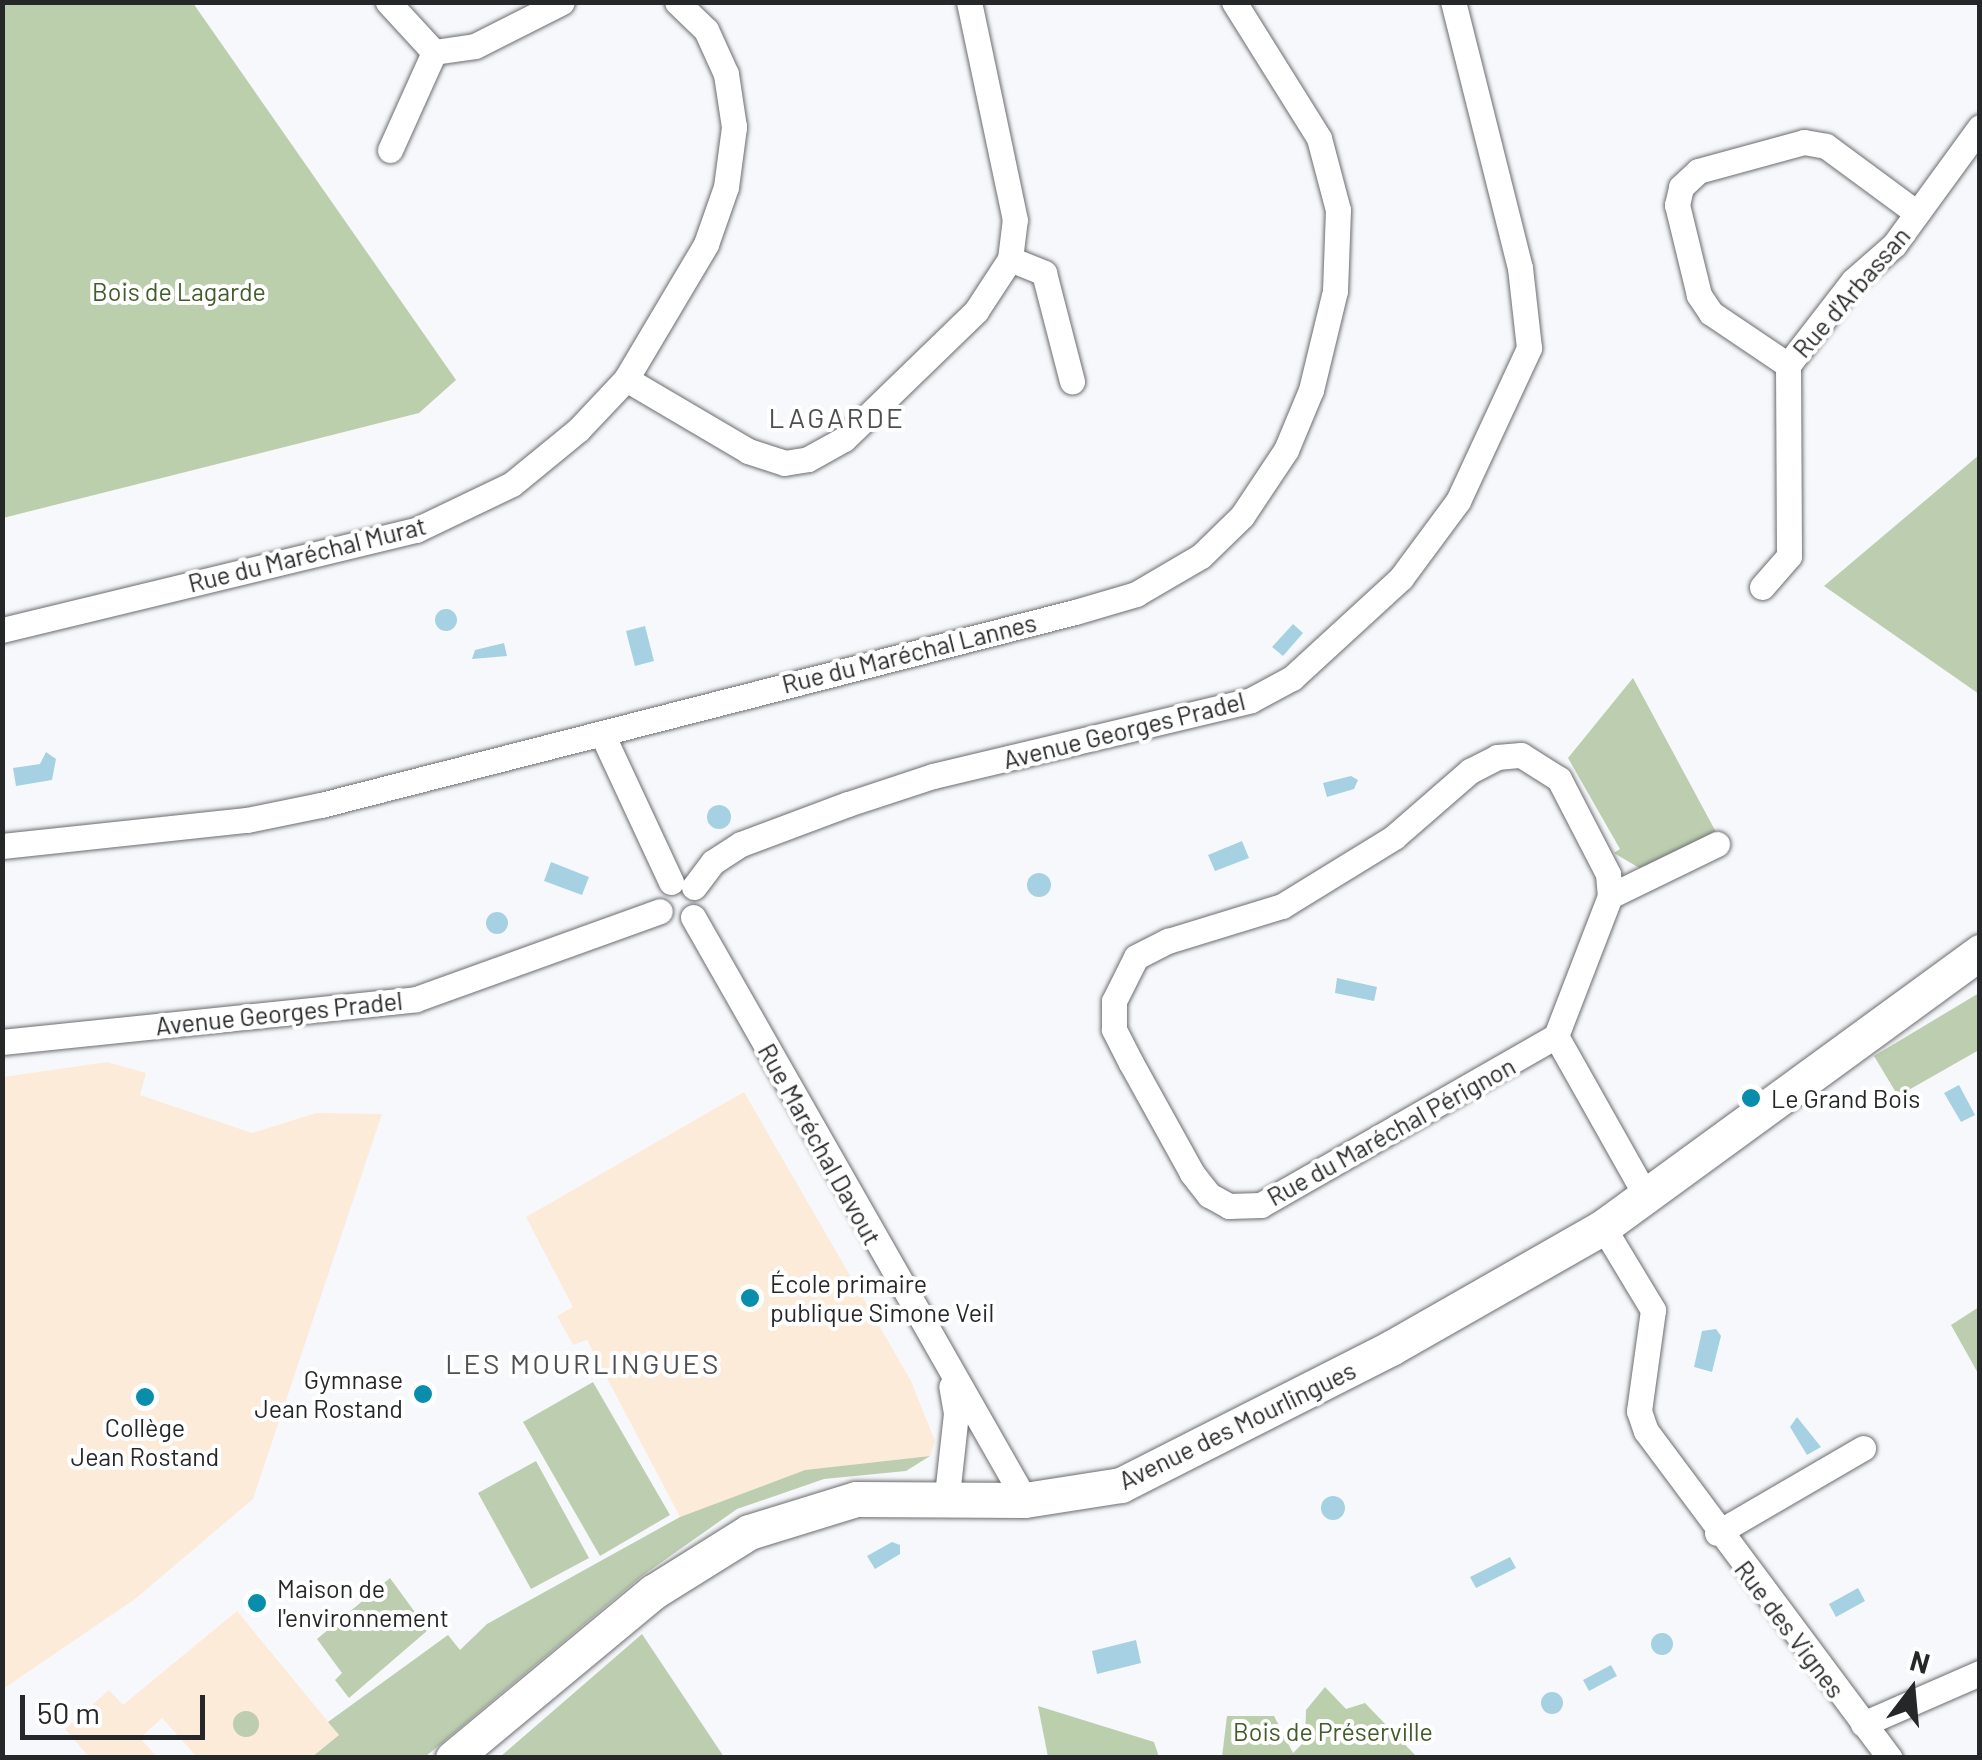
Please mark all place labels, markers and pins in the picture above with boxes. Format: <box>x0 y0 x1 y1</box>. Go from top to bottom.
place label: Le Grand Bois <box>1771 1083 1920 1113</box>
marker: Le Grand Bois <box>1740 1087 1762 1109</box>
place label: École primaire publique Simone Veil <box>770 1269 994 1328</box>
marker: École primaire publique Simone Veil <box>739 1287 761 1309</box>
place label: Gymnase Jean Rostand <box>254 1365 403 1424</box>
marker: Gymnase Jean Rostand <box>412 1383 434 1405</box>
marker: Collège Jean Rostand <box>134 1386 156 1408</box>
place label: Collège Jean Rostand <box>71 1413 219 1472</box>
place label: Maison de l'environnement <box>277 1574 449 1633</box>
marker: Maison de l'environnement <box>246 1592 268 1614</box>

